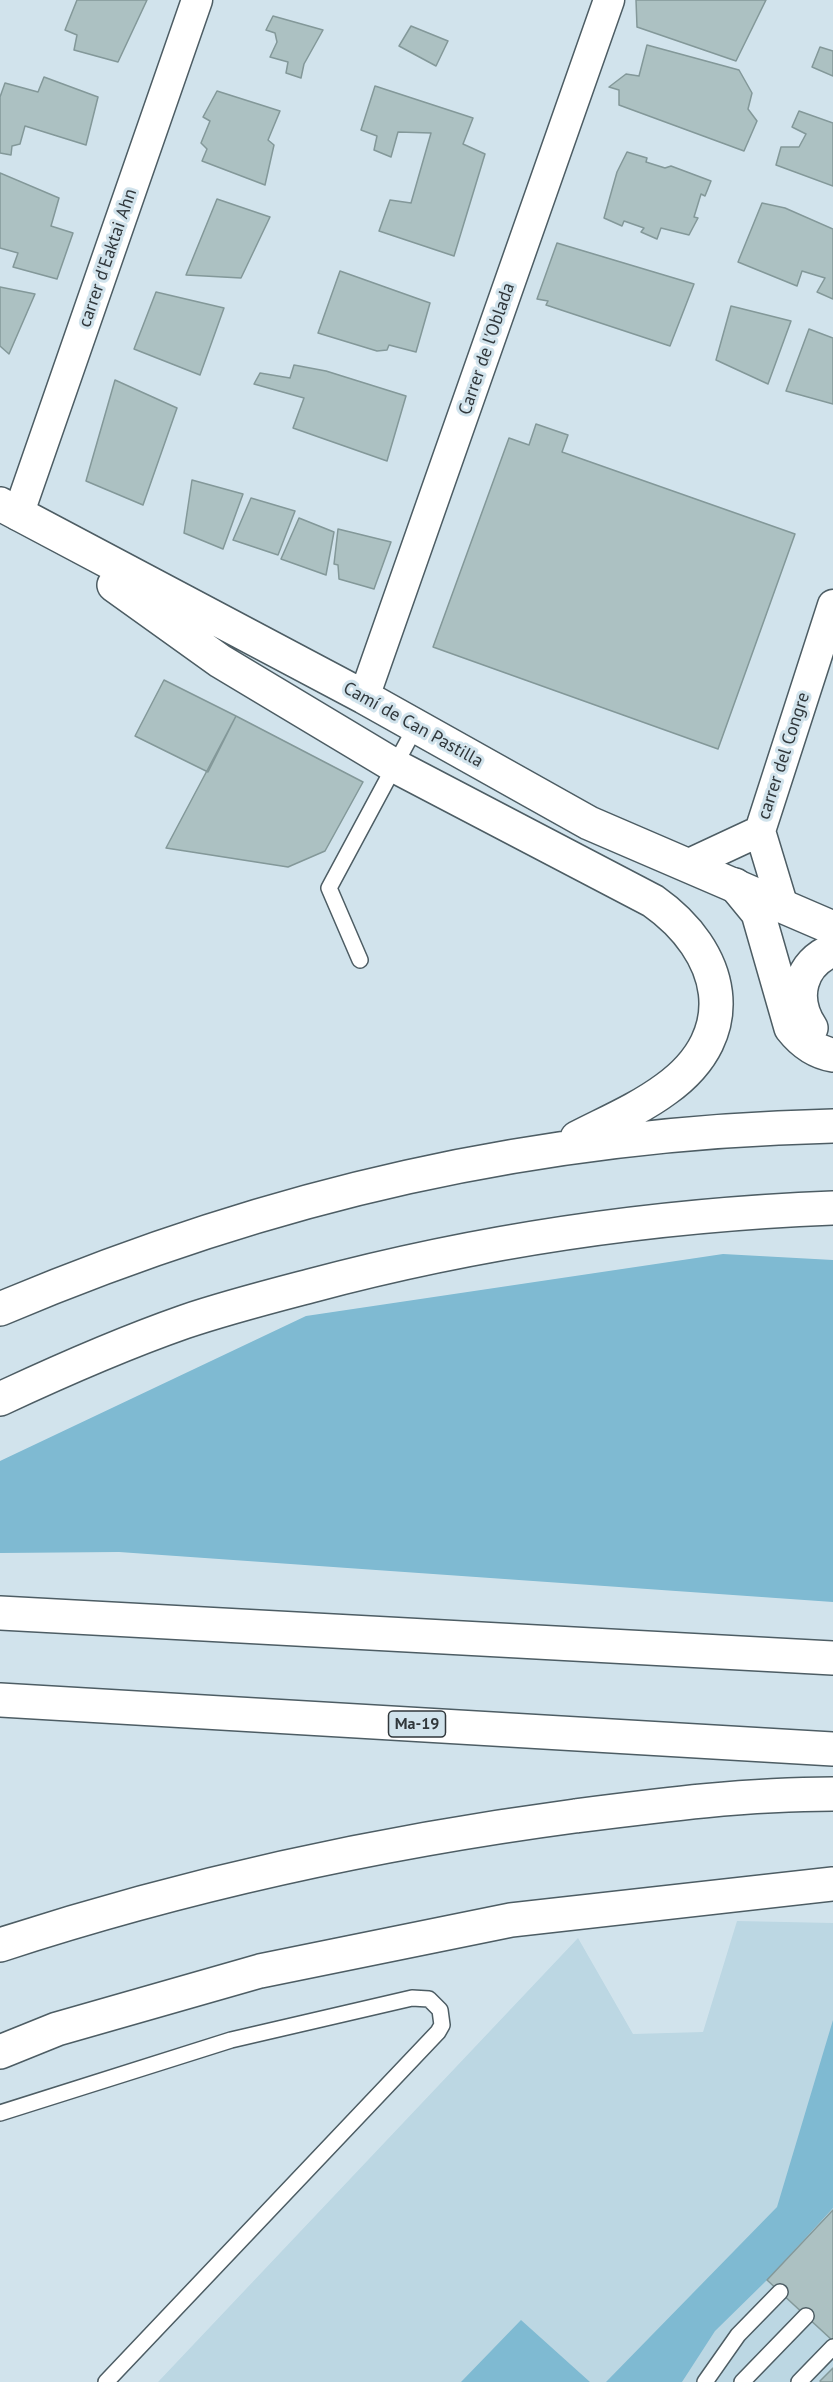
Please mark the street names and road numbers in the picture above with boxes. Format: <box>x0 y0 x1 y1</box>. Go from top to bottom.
street label: carrer d'Eaktai Ahn <box>74 186 142 330</box>
street label: Carrer de l'Oblada <box>454 280 520 418</box>
street label: Camí de Can Pastilla <box>339 678 487 772</box>
street label: carrer del Congre <box>753 690 815 822</box>
road number: Ma-19 <box>388 1711 446 1737</box>

